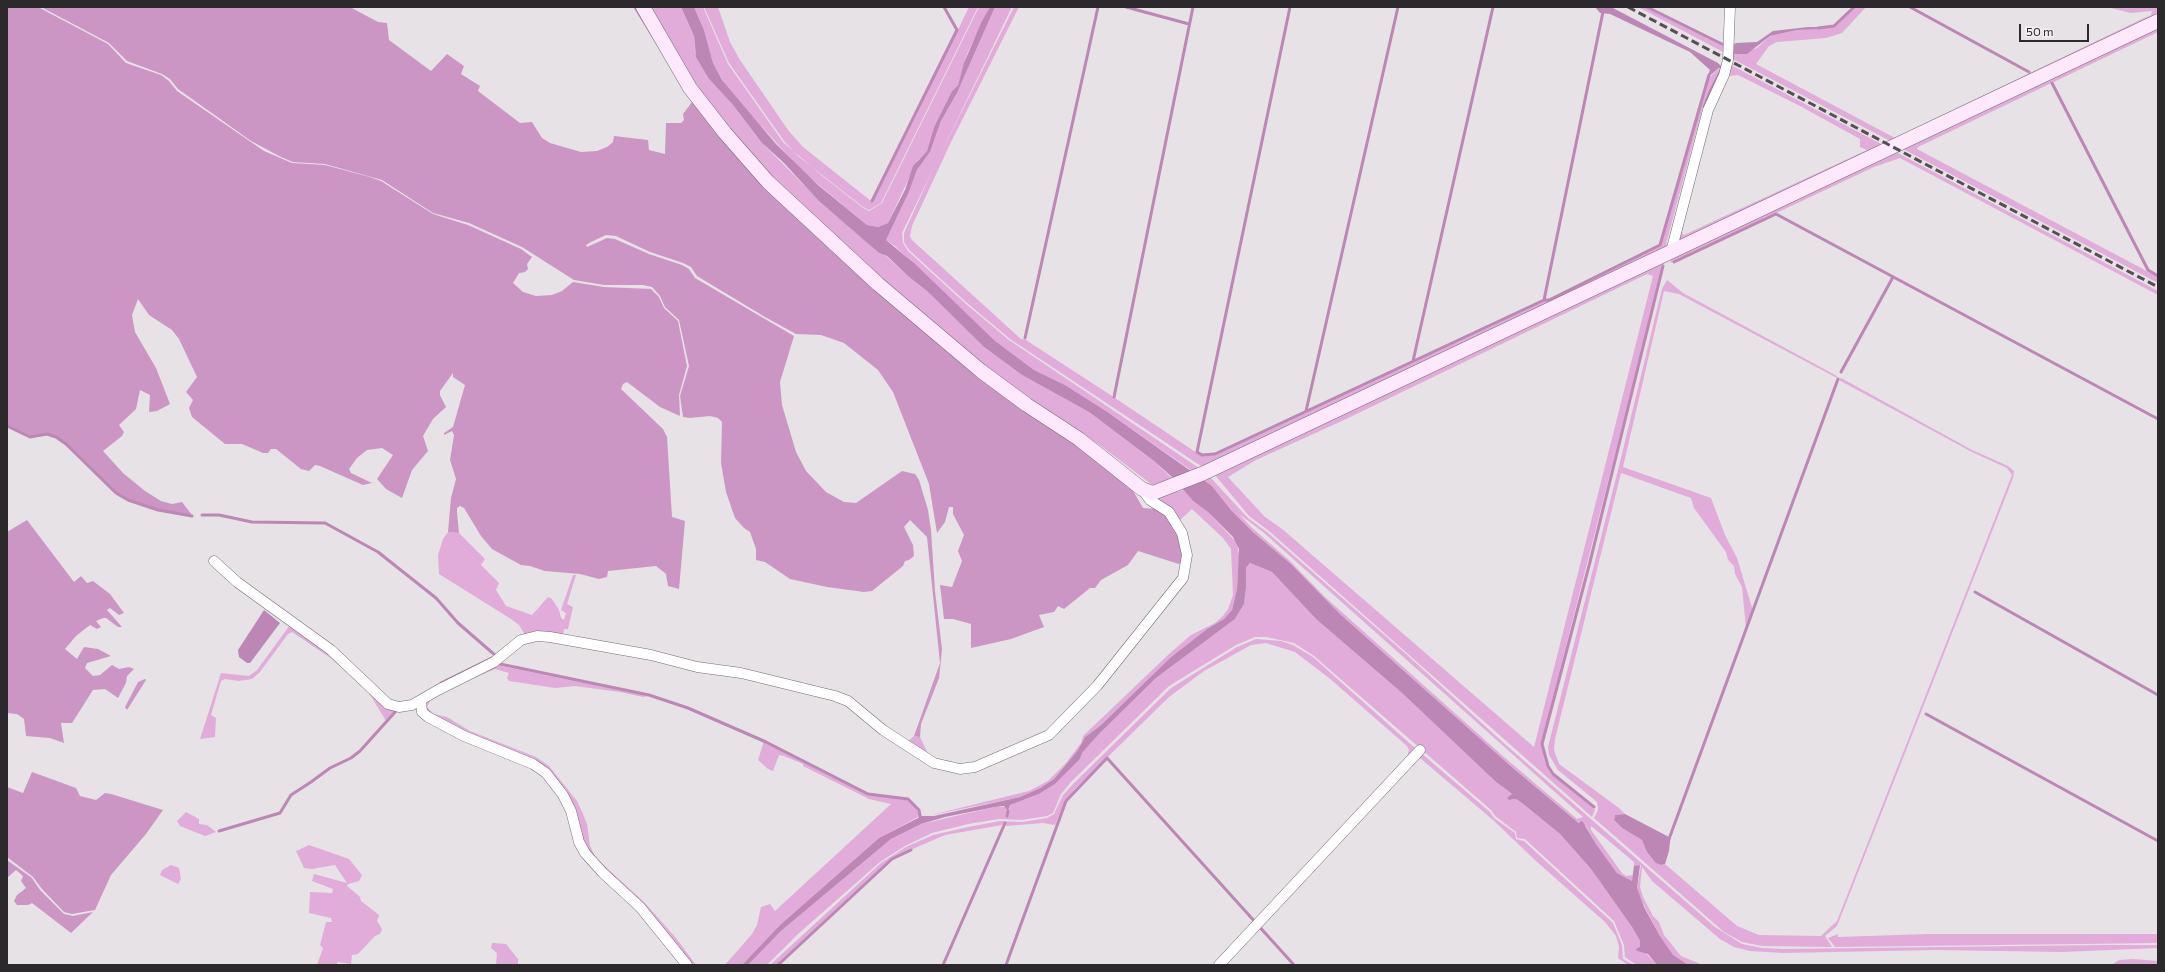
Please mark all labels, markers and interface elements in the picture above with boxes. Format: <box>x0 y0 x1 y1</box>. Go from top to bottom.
scale bar <box>2021 16 2091 42</box>
text: 50 m <box>2026 24 2054 38</box>

